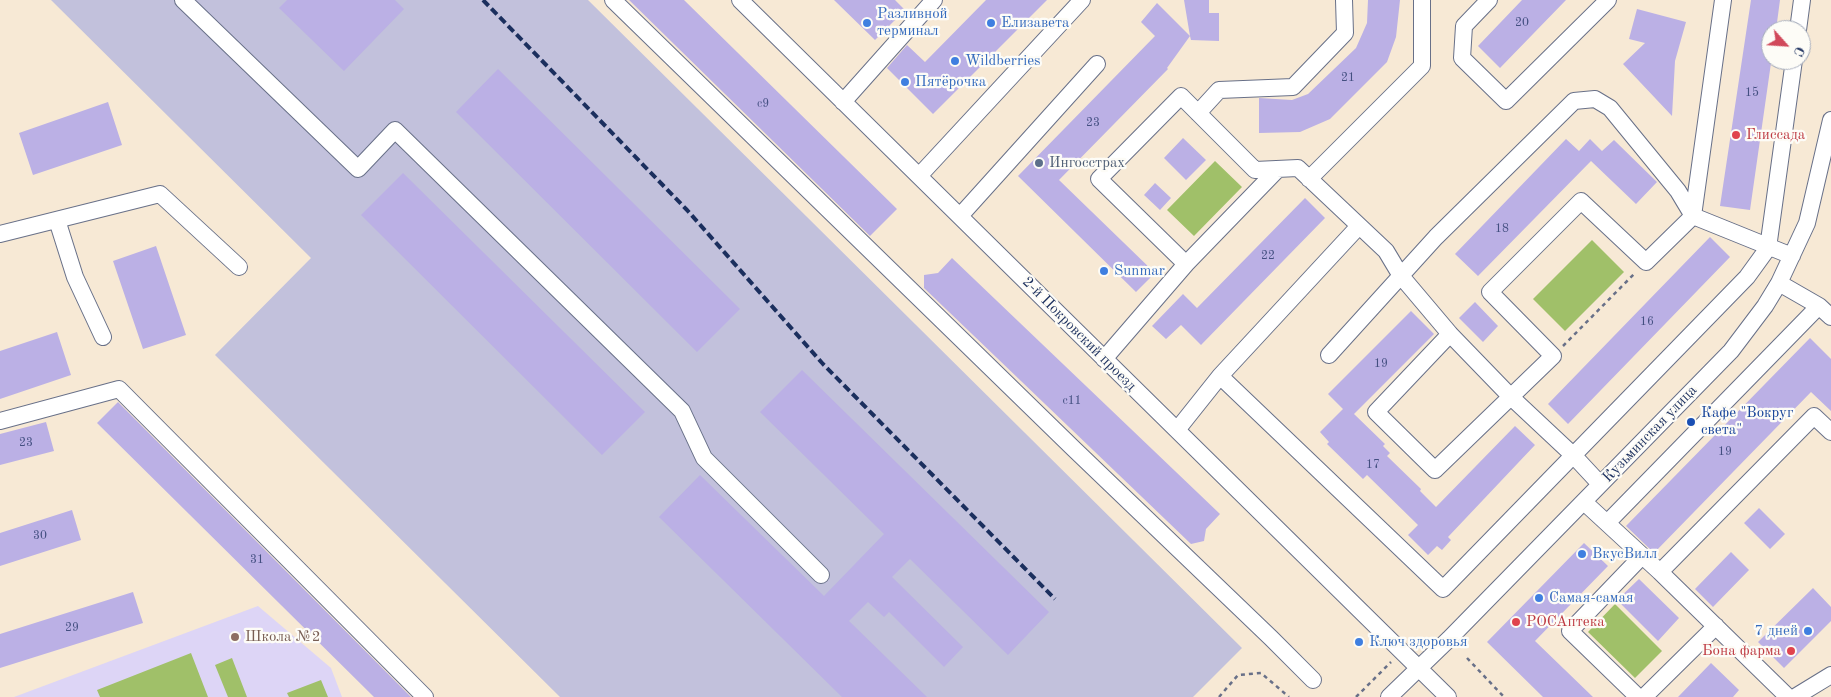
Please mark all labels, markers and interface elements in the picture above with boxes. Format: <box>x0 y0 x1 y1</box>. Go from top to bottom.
place label: Разливной терминал <box>877 5 948 40</box>
place label: Елизавета <box>1001 14 1069 32</box>
house number: 20 <box>1515 16 1529 30</box>
marker: Разливной терминал <box>861 17 873 29</box>
marker: Елизавета <box>985 17 997 29</box>
north arrow <box>1761 20 1811 70</box>
text: С <box>1790 44 1807 58</box>
place label: Wildberries <box>965 52 1041 70</box>
marker: Wildberries <box>949 55 961 67</box>
house number: 21 <box>1341 71 1355 85</box>
place label: Пятёрочка <box>915 73 986 91</box>
marker: Пятёрочка <box>899 76 911 88</box>
house number: 15 <box>1745 86 1759 100</box>
house number: с9 <box>757 97 769 111</box>
house number: 23 <box>1086 116 1100 130</box>
place label: Глиссада <box>1746 126 1805 144</box>
marker: Глиссада <box>1730 129 1742 141</box>
place label: Ингосстрах <box>1049 154 1125 172</box>
marker: Ингосстрах <box>1033 157 1045 169</box>
house number: 18 <box>1495 222 1509 236</box>
house number: 22 <box>1261 249 1275 263</box>
place label: Sunmar <box>1114 262 1165 280</box>
marker: Sunmar <box>1098 265 1110 277</box>
street label: 2-й Покровский проезд <box>1018 273 1140 395</box>
house number: 16 <box>1640 315 1654 329</box>
house number: 19 <box>1374 357 1388 371</box>
street label: Кузьминская улица <box>1599 382 1701 486</box>
house number: с11 <box>1062 394 1082 408</box>
place label: Кафе "Вокруг света" <box>1701 404 1794 439</box>
marker: Кафе "Вокруг света" <box>1685 416 1697 428</box>
house number: 23 <box>19 436 33 450</box>
house number: 19 <box>1718 445 1732 459</box>
house number: 17 <box>1366 458 1380 472</box>
house number: 30 <box>33 529 47 543</box>
place label: ВкусВилл <box>1592 545 1657 563</box>
marker: ВкусВилл <box>1576 548 1588 560</box>
house number: 31 <box>250 553 264 567</box>
place label: Самая-самая <box>1549 589 1634 607</box>
marker: Самая-самая <box>1533 592 1545 604</box>
place label: РОСАптека <box>1526 613 1605 631</box>
marker: РОСАптека <box>1510 616 1522 628</box>
house number: 29 <box>65 621 79 635</box>
place label: 7 дней <box>1755 622 1798 640</box>
marker: 7 дней <box>1802 625 1814 637</box>
place label: Школа №2 <box>245 628 320 646</box>
marker: Школа №2 <box>229 631 241 643</box>
place label: Ключ здоровья <box>1369 633 1468 651</box>
marker: Ключ здоровья <box>1353 636 1365 648</box>
place label: Бона фарма <box>1702 642 1781 660</box>
marker: Бона фарма <box>1785 645 1797 657</box>

